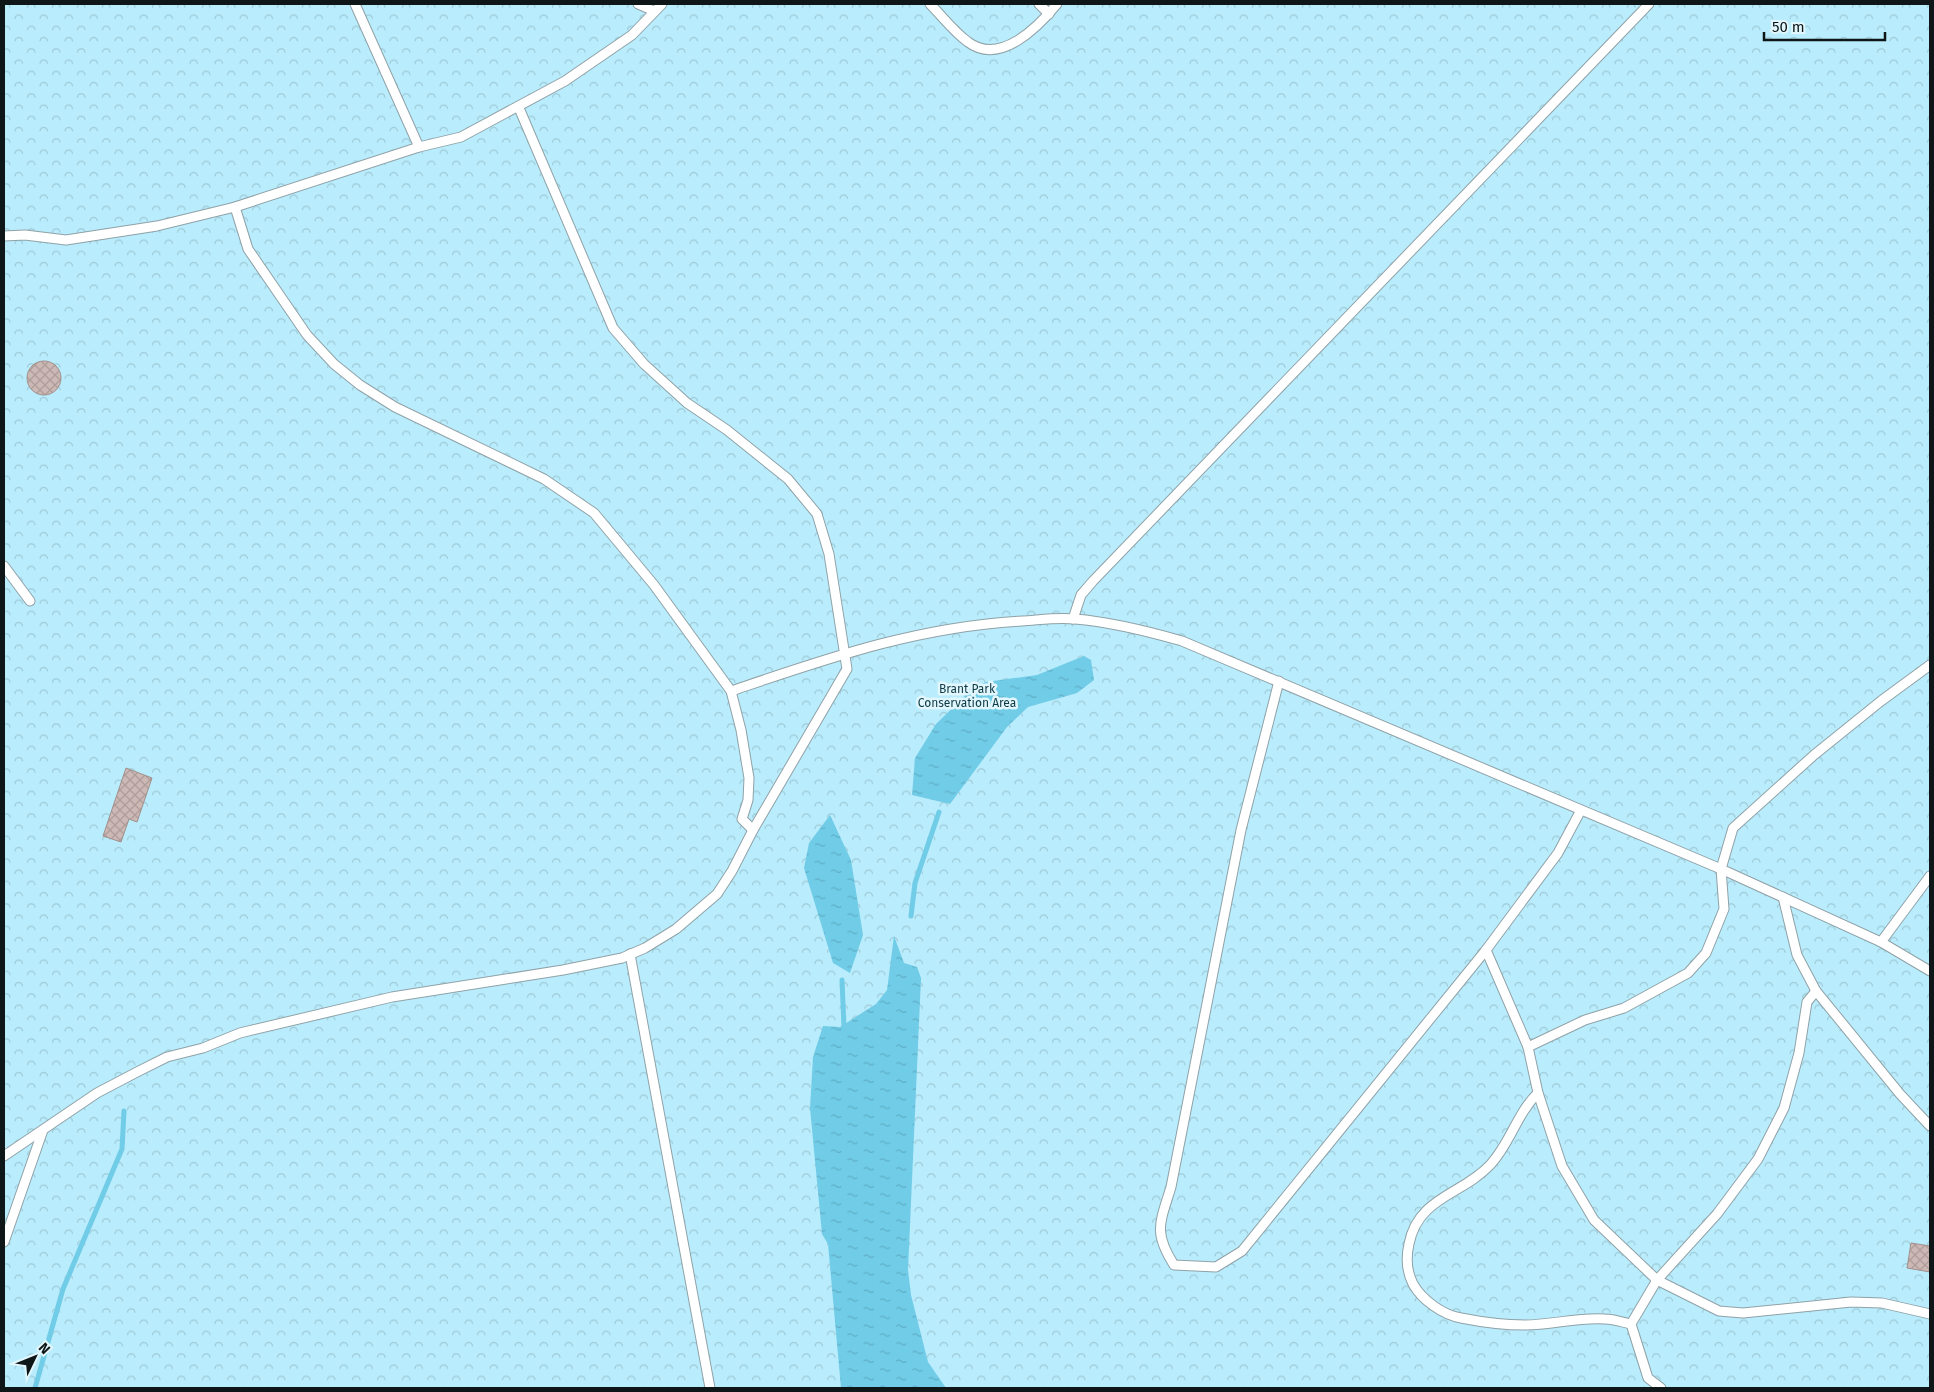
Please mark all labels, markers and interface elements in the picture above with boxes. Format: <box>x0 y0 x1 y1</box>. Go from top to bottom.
scale bar <box>1764 10 1885 42</box>
text: 50 m <box>1772 18 1805 36</box>
park label: Brant Park Conservation Area <box>918 682 1016 710</box>
north arrow <box>10 1332 60 1382</box>
text: N <box>35 1339 54 1358</box>

